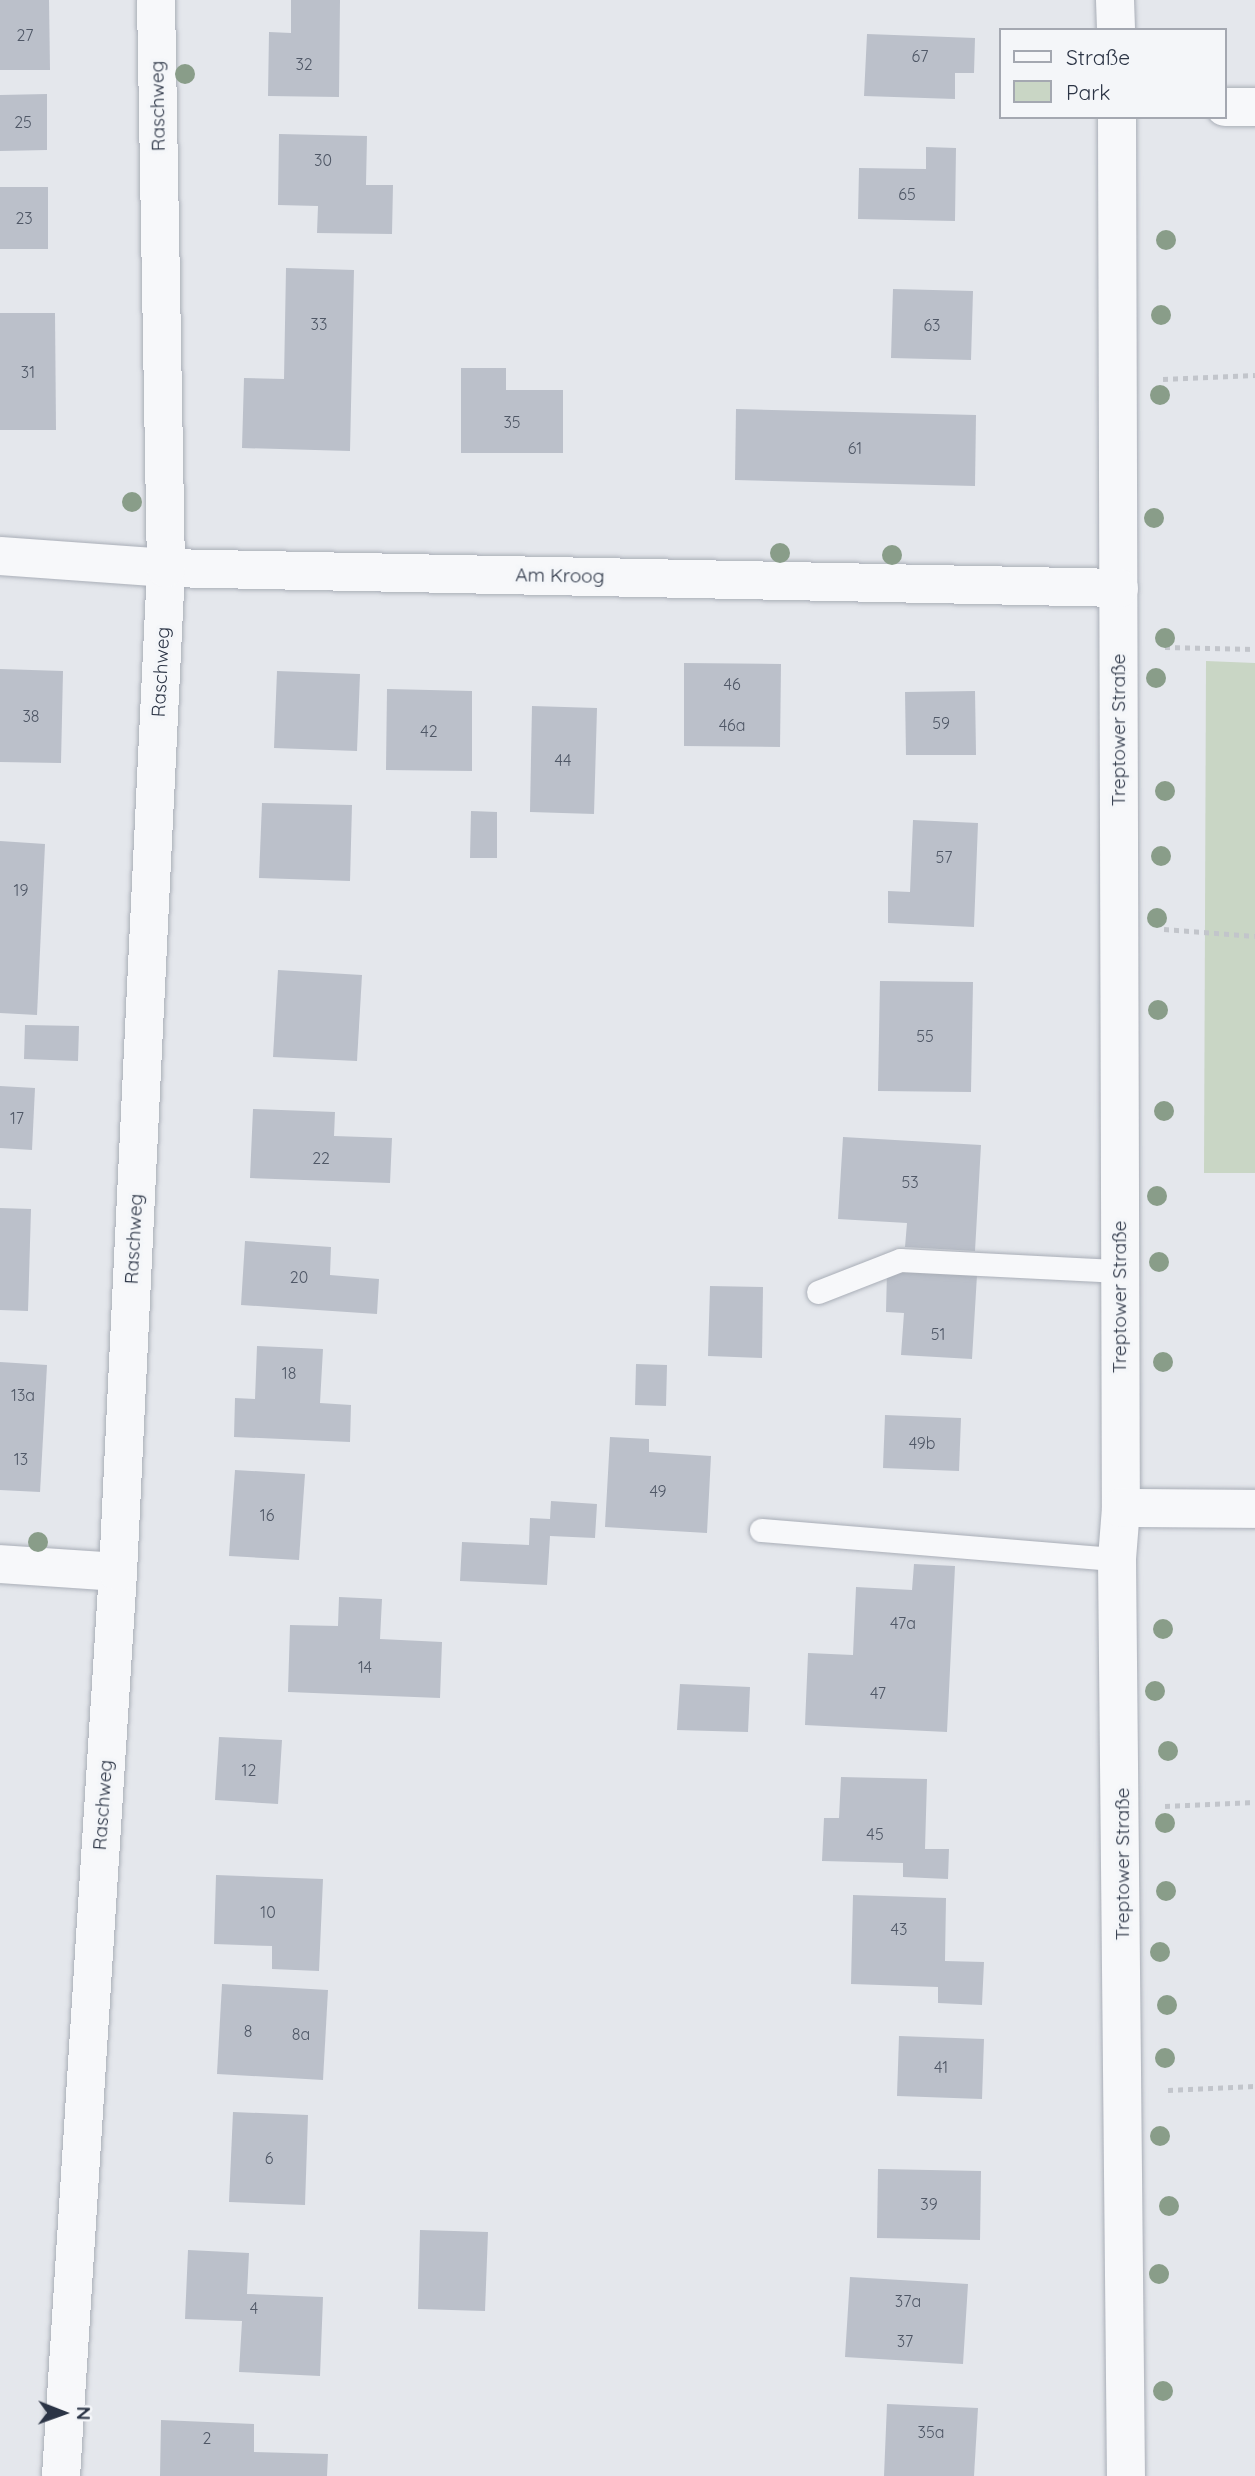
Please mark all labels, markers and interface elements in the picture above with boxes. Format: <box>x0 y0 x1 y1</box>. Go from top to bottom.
house number: 27 <box>17 25 33 45</box>
legend <box>1000 28 1227 119</box>
text: Straße <box>1066 44 1130 70</box>
house number: 67 <box>912 46 928 66</box>
house number: 32 <box>295 54 313 74</box>
street label: Raschweg <box>146 60 170 152</box>
text: Park <box>1066 79 1110 105</box>
house number: 25 <box>14 112 32 132</box>
house number: 30 <box>314 150 332 170</box>
house number: 65 <box>898 184 916 204</box>
house number: 23 <box>15 208 33 228</box>
house number: 33 <box>311 314 327 334</box>
house number: 63 <box>924 315 940 335</box>
house number: 31 <box>21 362 35 382</box>
house number: 35 <box>503 412 521 432</box>
house number: 61 <box>848 438 862 458</box>
street label: Am Kroog <box>515 564 605 588</box>
street label: Raschweg <box>147 626 175 718</box>
street label: Treptower Straße <box>1108 654 1130 806</box>
house number: 46 <box>723 674 741 694</box>
house number: 38 <box>22 706 40 726</box>
house number: 59 <box>932 713 950 733</box>
house number: 46a <box>719 715 745 735</box>
house number: 42 <box>420 721 438 741</box>
house number: 44 <box>555 750 571 770</box>
house number: 57 <box>936 847 952 867</box>
house number: 19 <box>14 880 28 900</box>
house number: 55 <box>916 1026 934 1046</box>
house number: 17 <box>10 1108 24 1128</box>
house number: 22 <box>312 1148 330 1168</box>
house number: 53 <box>901 1172 919 1192</box>
street label: Raschweg <box>120 1193 148 1285</box>
street label: Treptower Straße <box>1109 1221 1131 1373</box>
house number: 20 <box>290 1267 308 1287</box>
house number: 51 <box>931 1324 945 1344</box>
house number: 18 <box>282 1363 296 1383</box>
house number: 13a <box>11 1385 35 1405</box>
house number: 49b <box>909 1433 935 1453</box>
house number: 13 <box>14 1449 28 1469</box>
house number: 49 <box>649 1481 667 1501</box>
house number: 16 <box>260 1505 274 1525</box>
house number: 47a <box>890 1613 916 1633</box>
house number: 14 <box>358 1657 372 1677</box>
house number: 47 <box>870 1683 886 1703</box>
street label: Raschweg <box>88 1759 118 1851</box>
house number: 12 <box>242 1760 256 1780</box>
street label: Treptower Straße <box>1112 1788 1134 1940</box>
house number: 45 <box>866 1824 884 1844</box>
house number: 10 <box>260 1902 276 1922</box>
house number: 43 <box>891 1919 907 1939</box>
house number: 8 <box>244 2021 252 2041</box>
house number: 8a <box>292 2024 310 2044</box>
house number: 41 <box>934 2057 948 2077</box>
house number: 6 <box>265 2148 273 2168</box>
house number: 39 <box>920 2194 938 2214</box>
house number: 37a <box>895 2291 921 2311</box>
house number: 4 <box>250 2298 258 2318</box>
house number: 37 <box>897 2331 913 2351</box>
north arrow <box>28 2378 98 2448</box>
text: N <box>72 2406 96 2421</box>
house number: 35a <box>918 2422 944 2442</box>
house number: 2 <box>203 2428 211 2448</box>

